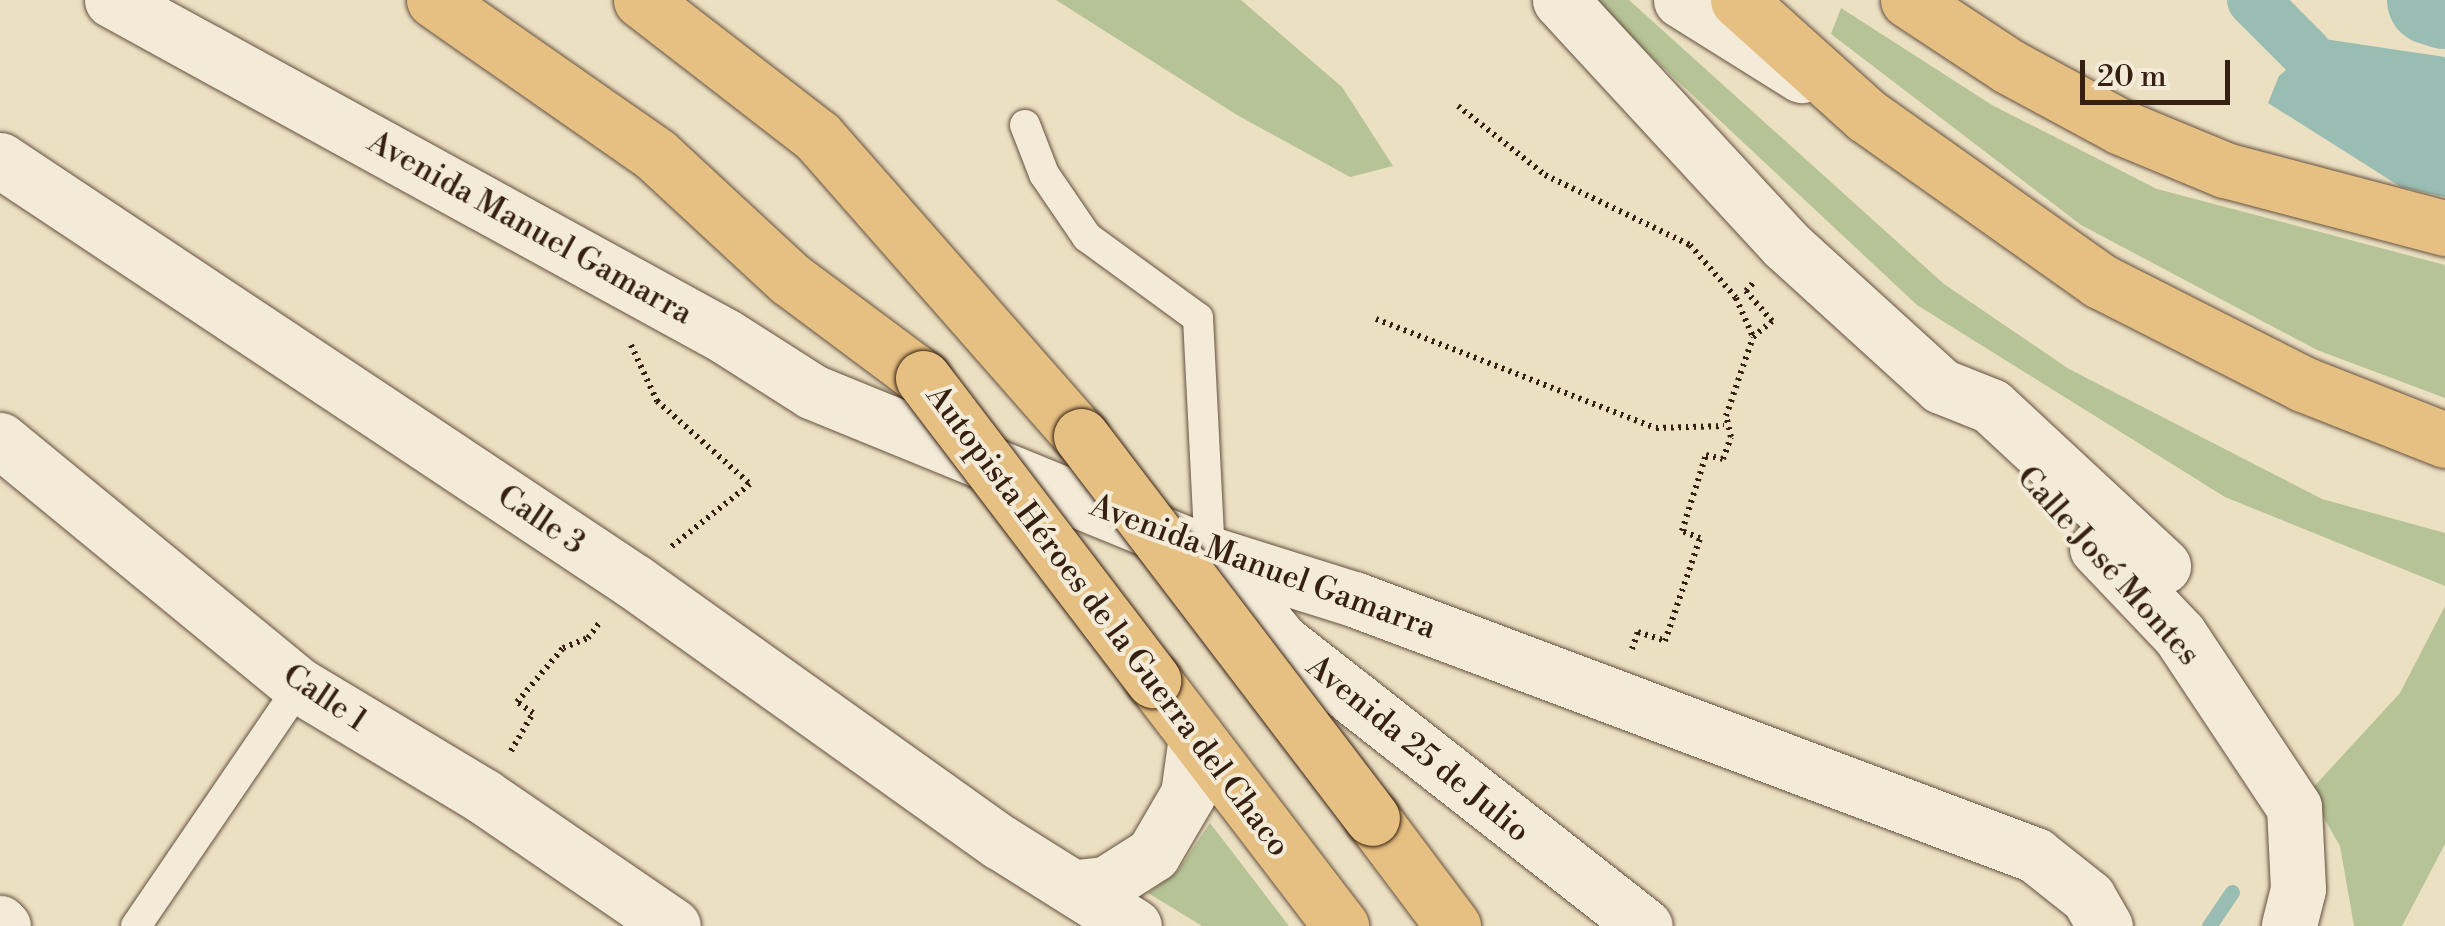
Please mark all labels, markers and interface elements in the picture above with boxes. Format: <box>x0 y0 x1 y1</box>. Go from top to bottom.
scale bar <box>2085 40 2235 102</box>
text: 20 m <box>2097 58 2166 96</box>
street label: Avenida Manuel Gamarra <box>361 123 699 333</box>
street label: Autopista Héroes de la Guerra del Chaco <box>918 378 1298 864</box>
street label: Calle José Montes <box>2008 458 2208 674</box>
street label: Calle 3 <box>490 477 592 563</box>
street label: Avenida Manuel Gamarra <box>1085 487 1441 647</box>
street label: Avenida 25 de Julio <box>1299 647 1537 851</box>
street label: Calle 1 <box>275 656 375 740</box>

